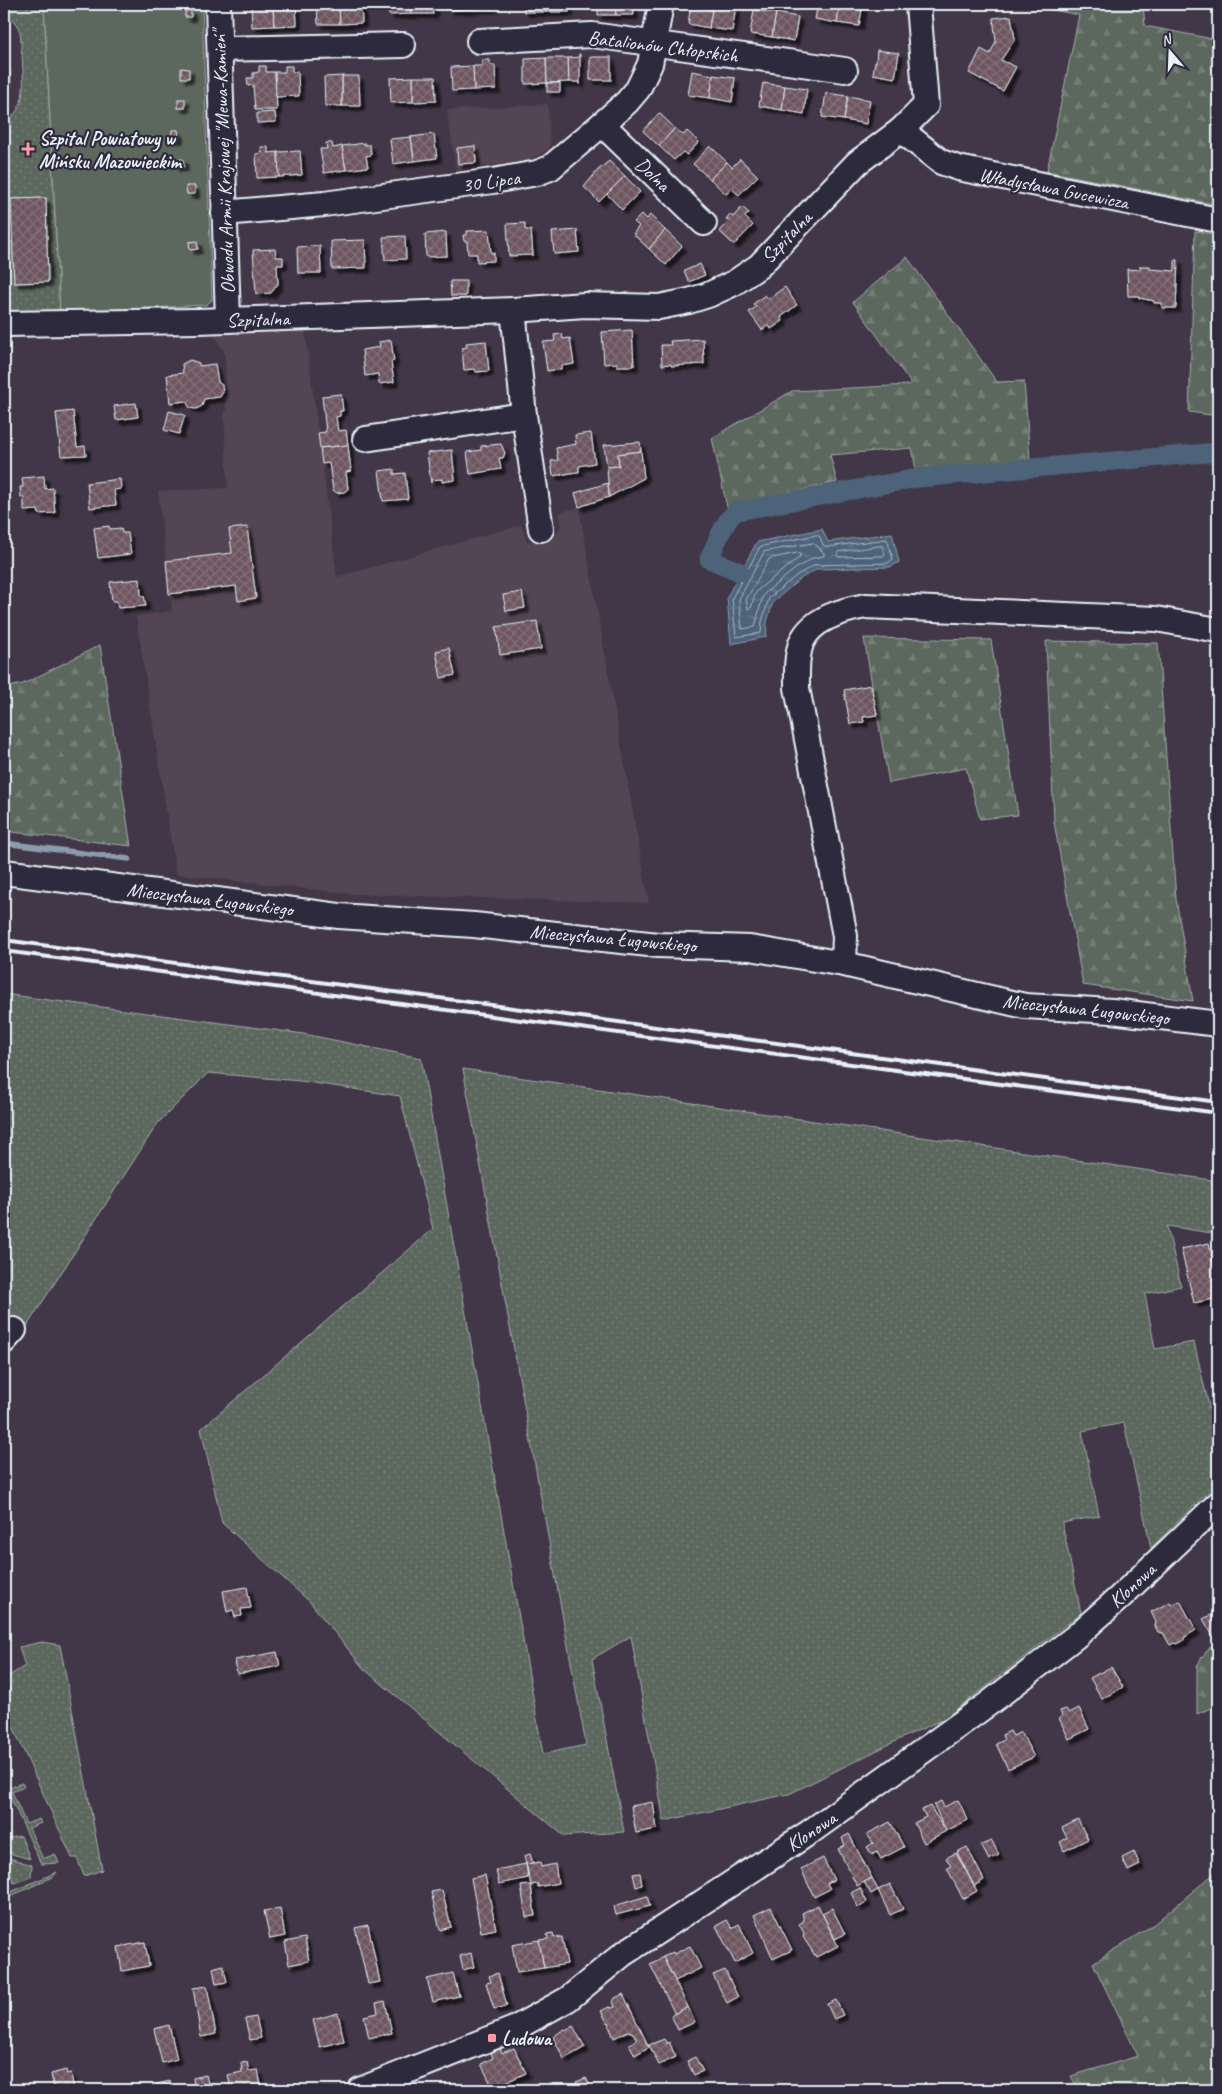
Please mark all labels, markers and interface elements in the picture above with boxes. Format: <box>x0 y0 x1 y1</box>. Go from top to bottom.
street label: Batalionów Chłopskich <box>587 25 740 68</box>
street label: Obwodu Armii Krajowej "Mewa-Kamień" <box>206 26 241 294</box>
north arrow <box>1144 28 1194 78</box>
text: N <box>1159 30 1175 50</box>
place label: Szpital Powiatowy w Mińsku Mazowieckim <box>39 126 182 174</box>
marker: Szpital Powiatowy w Mińsku Mazowieckim <box>21 142 35 156</box>
street label: Dolna <box>630 152 677 198</box>
street label: Władysława Gucewicza <box>977 162 1133 216</box>
street label: 30 Lipca <box>461 165 523 198</box>
street label: Szpitalna <box>756 205 818 269</box>
street label: Szpitalna <box>226 306 292 333</box>
street label: Mieczysława Ługowskiego <box>126 877 296 922</box>
street label: Mieczysława Ługowskiego <box>529 919 699 958</box>
street label: Mieczysława Ługowskiego <box>1002 988 1172 1031</box>
street label: Klonowa <box>1104 1556 1162 1613</box>
street label: Klonowa <box>781 1805 843 1857</box>
place label: Ludowa <box>502 2026 553 2051</box>
marker: Ludowa <box>486 2032 498 2044</box>

